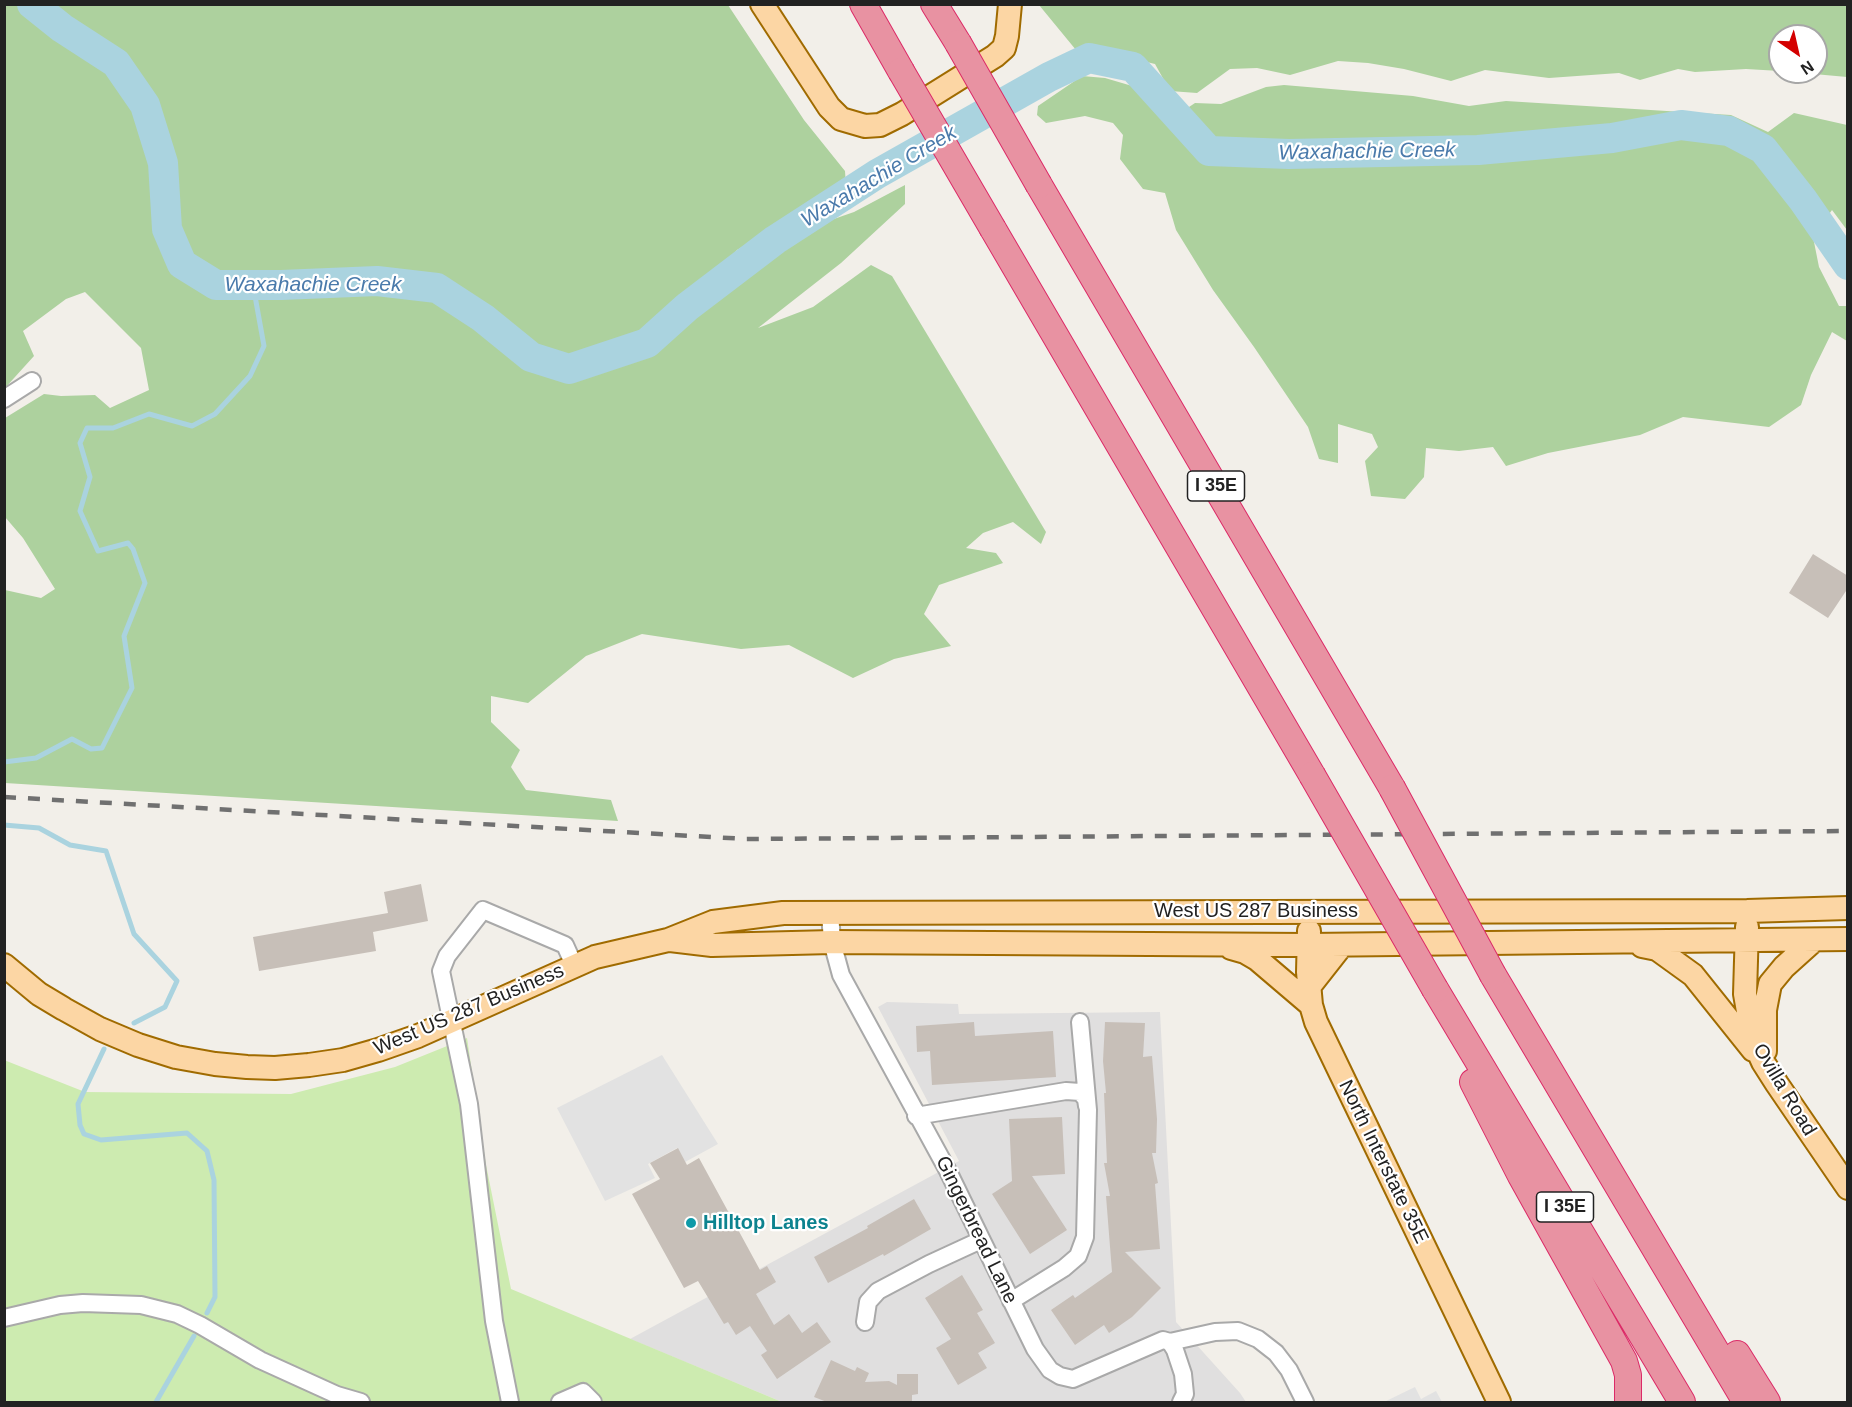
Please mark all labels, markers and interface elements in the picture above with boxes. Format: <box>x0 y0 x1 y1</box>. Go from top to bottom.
north arrow <box>1768 24 1828 84</box>
text: N <box>1798 57 1817 78</box>
water label: Waxahachie Creek <box>797 121 961 233</box>
water label: Waxahachie Creek <box>1278 138 1456 166</box>
water label: Waxahachie Creek <box>224 272 402 298</box>
road number: I 35E <box>1188 471 1244 501</box>
street label: West US 287 Business <box>1154 899 1358 923</box>
street label: West US 287 Business <box>370 959 568 1061</box>
street label: Ovilla Road <box>1747 1040 1821 1140</box>
street label: North Interstate 35E <box>1333 1076 1433 1248</box>
street label: Gingerbread Lane <box>930 1152 1022 1308</box>
road number: I 35E <box>1536 1192 1594 1222</box>
place label: Hilltop Lanes <box>703 1211 829 1235</box>
marker: Hilltop Lanes <box>684 1216 698 1230</box>

